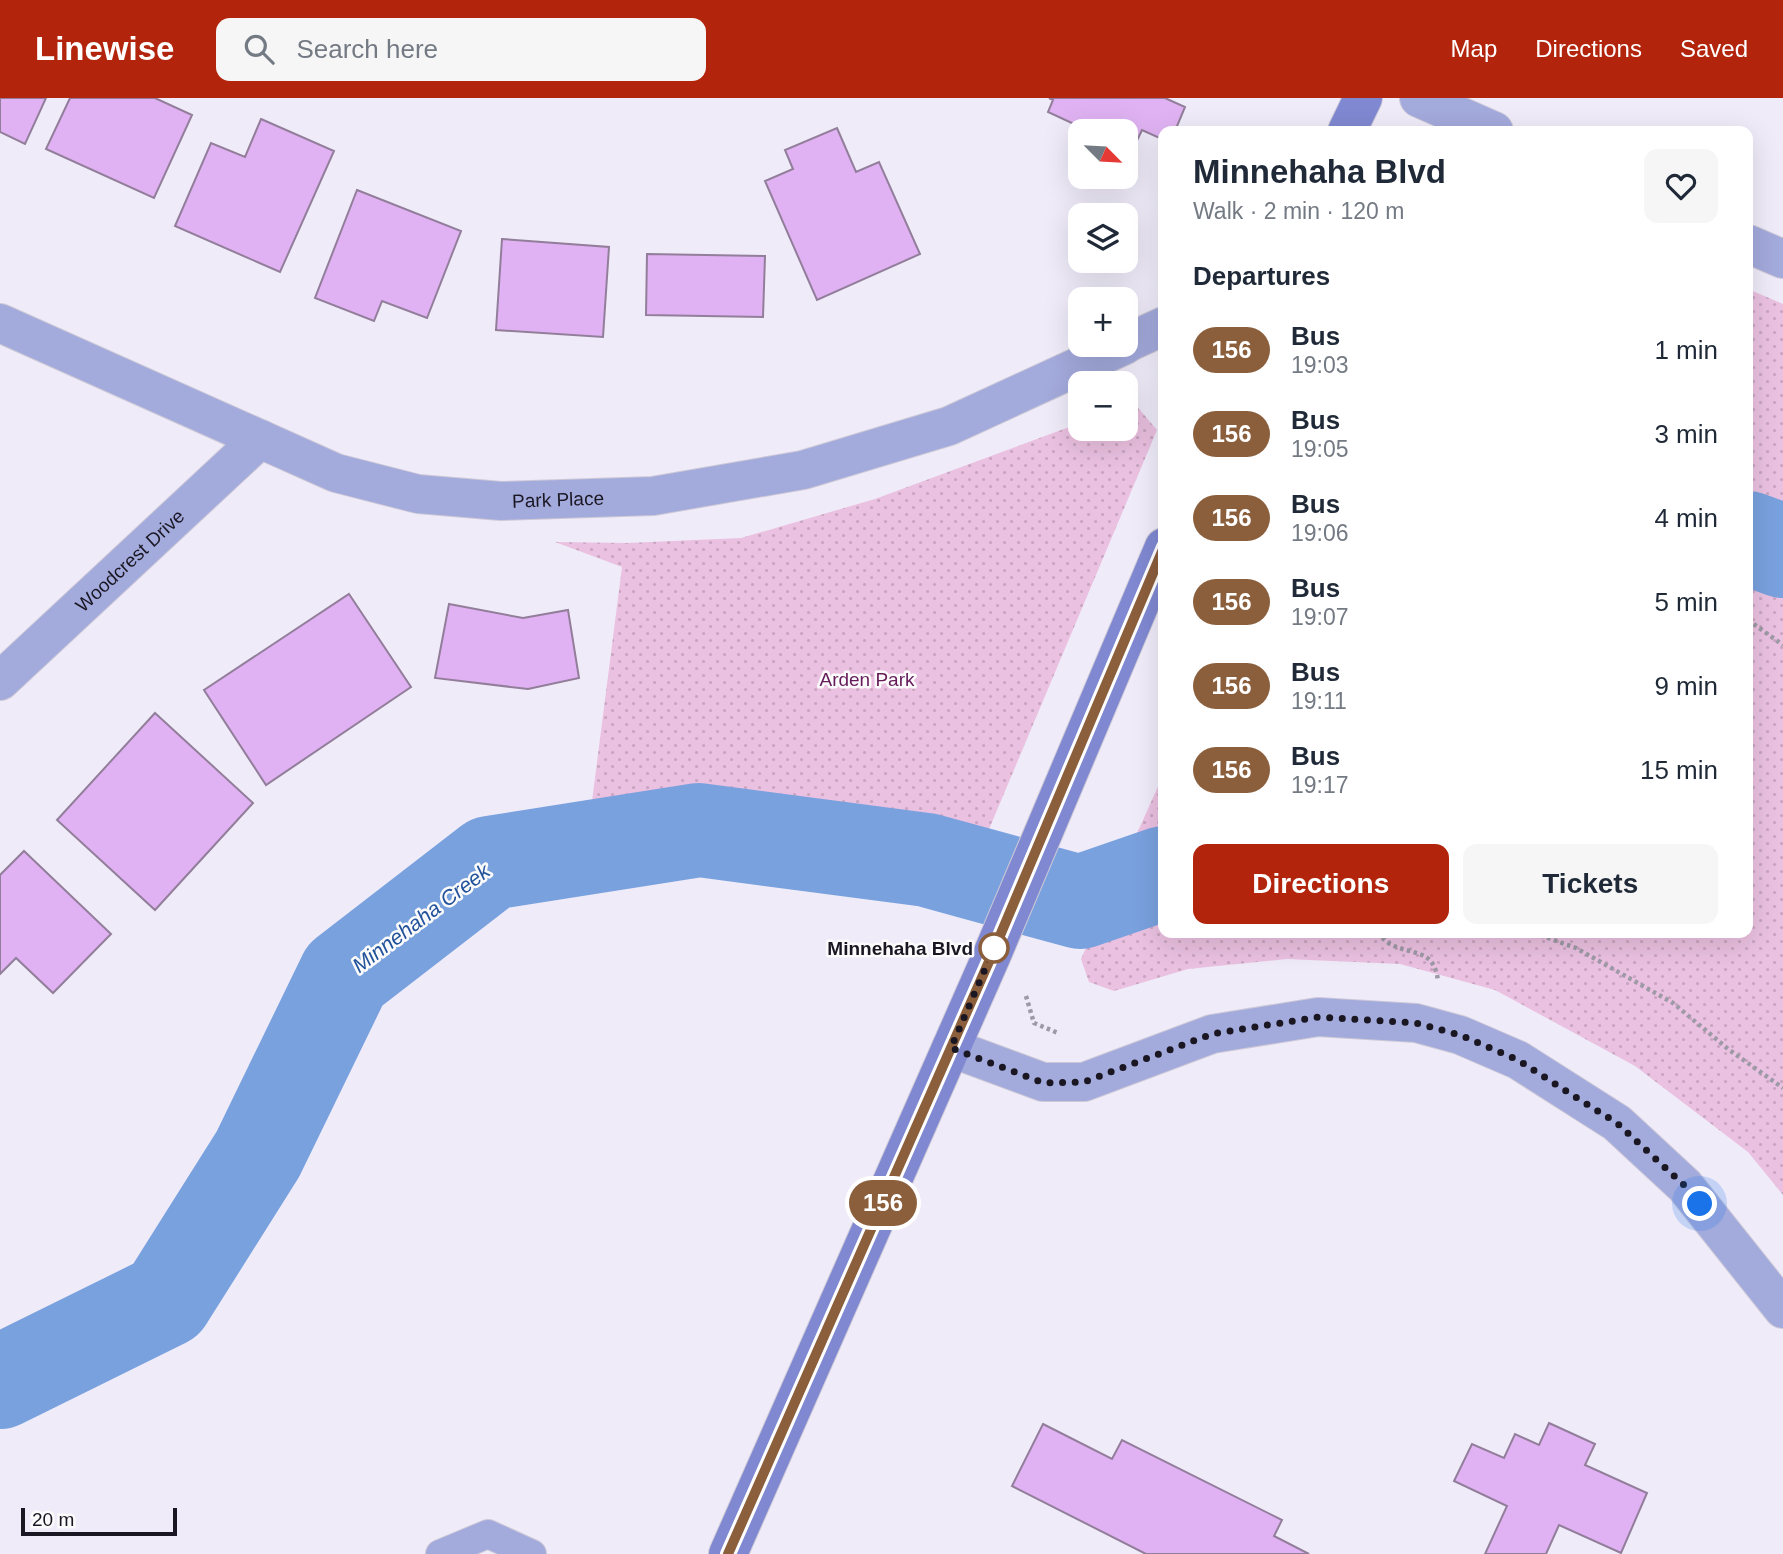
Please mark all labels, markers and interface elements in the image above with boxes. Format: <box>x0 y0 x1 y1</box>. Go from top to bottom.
search box <box>216 18 706 81</box>
text: Linewise <box>35 30 174 67</box>
icon: search <box>240 30 278 68</box>
text: Search here <box>296 34 438 64</box>
text: Map <box>1451 35 1497 62</box>
text: Directions <box>1535 35 1642 62</box>
text: Saved <box>1680 35 1748 62</box>
north arrow <box>1068 119 1138 189</box>
map controls <box>1068 119 1138 441</box>
button: heart <box>1644 149 1718 223</box>
text: Minnehaha Blvd <box>1193 153 1446 190</box>
text: Walk · 2 min · 120 m <box>1193 198 1404 224</box>
button: layers <box>1068 203 1138 273</box>
text: Departures <box>1193 261 1330 291</box>
button: + <box>1068 287 1138 357</box>
text: Bus <box>1291 321 1340 351</box>
text: 1 min <box>1654 335 1718 365</box>
text: 156 <box>1211 336 1252 363</box>
text: 19:03 <box>1291 352 1349 378</box>
button: − <box>1068 371 1138 441</box>
text: Bus <box>1291 405 1340 435</box>
text: 3 min <box>1654 419 1718 449</box>
text: 156 <box>1211 420 1252 447</box>
text: 19:05 <box>1291 436 1349 462</box>
street label: Park Place <box>512 487 604 511</box>
text: Bus <box>1291 489 1340 519</box>
text: 4 min <box>1654 503 1718 533</box>
text: 156 <box>1211 504 1252 531</box>
street label: Woodcrest Drive <box>71 505 188 616</box>
text: 19:06 <box>1291 520 1349 546</box>
text: Bus <box>1291 573 1340 603</box>
text: 5 min <box>1654 587 1718 617</box>
text: 156 <box>1211 588 1252 615</box>
text: 19:07 <box>1291 604 1349 630</box>
text: Bus <box>1291 657 1340 687</box>
park label: Arden Park <box>819 669 915 690</box>
text: 9 min <box>1654 671 1718 701</box>
text: 156 <box>1211 672 1252 699</box>
text: 19:11 <box>1291 688 1347 714</box>
text: Bus <box>1291 741 1340 771</box>
text: 15 min <box>1640 755 1718 785</box>
text: 156 <box>1211 756 1252 783</box>
text: 19:17 <box>1291 772 1349 798</box>
button: Directions <box>1193 844 1449 924</box>
button: Tickets <box>1463 844 1718 924</box>
water label: Minnehaha Creek <box>348 858 495 977</box>
marker: Minnehaha Blvd <box>979 933 1009 963</box>
place label: Minnehaha Blvd <box>827 938 973 959</box>
line badge: 156 <box>843 1180 923 1226</box>
your location <box>1682 1186 1717 1221</box>
text: 156 <box>863 1189 903 1216</box>
scale bar <box>21 1505 177 1537</box>
text: 20 m <box>32 1509 74 1530</box>

